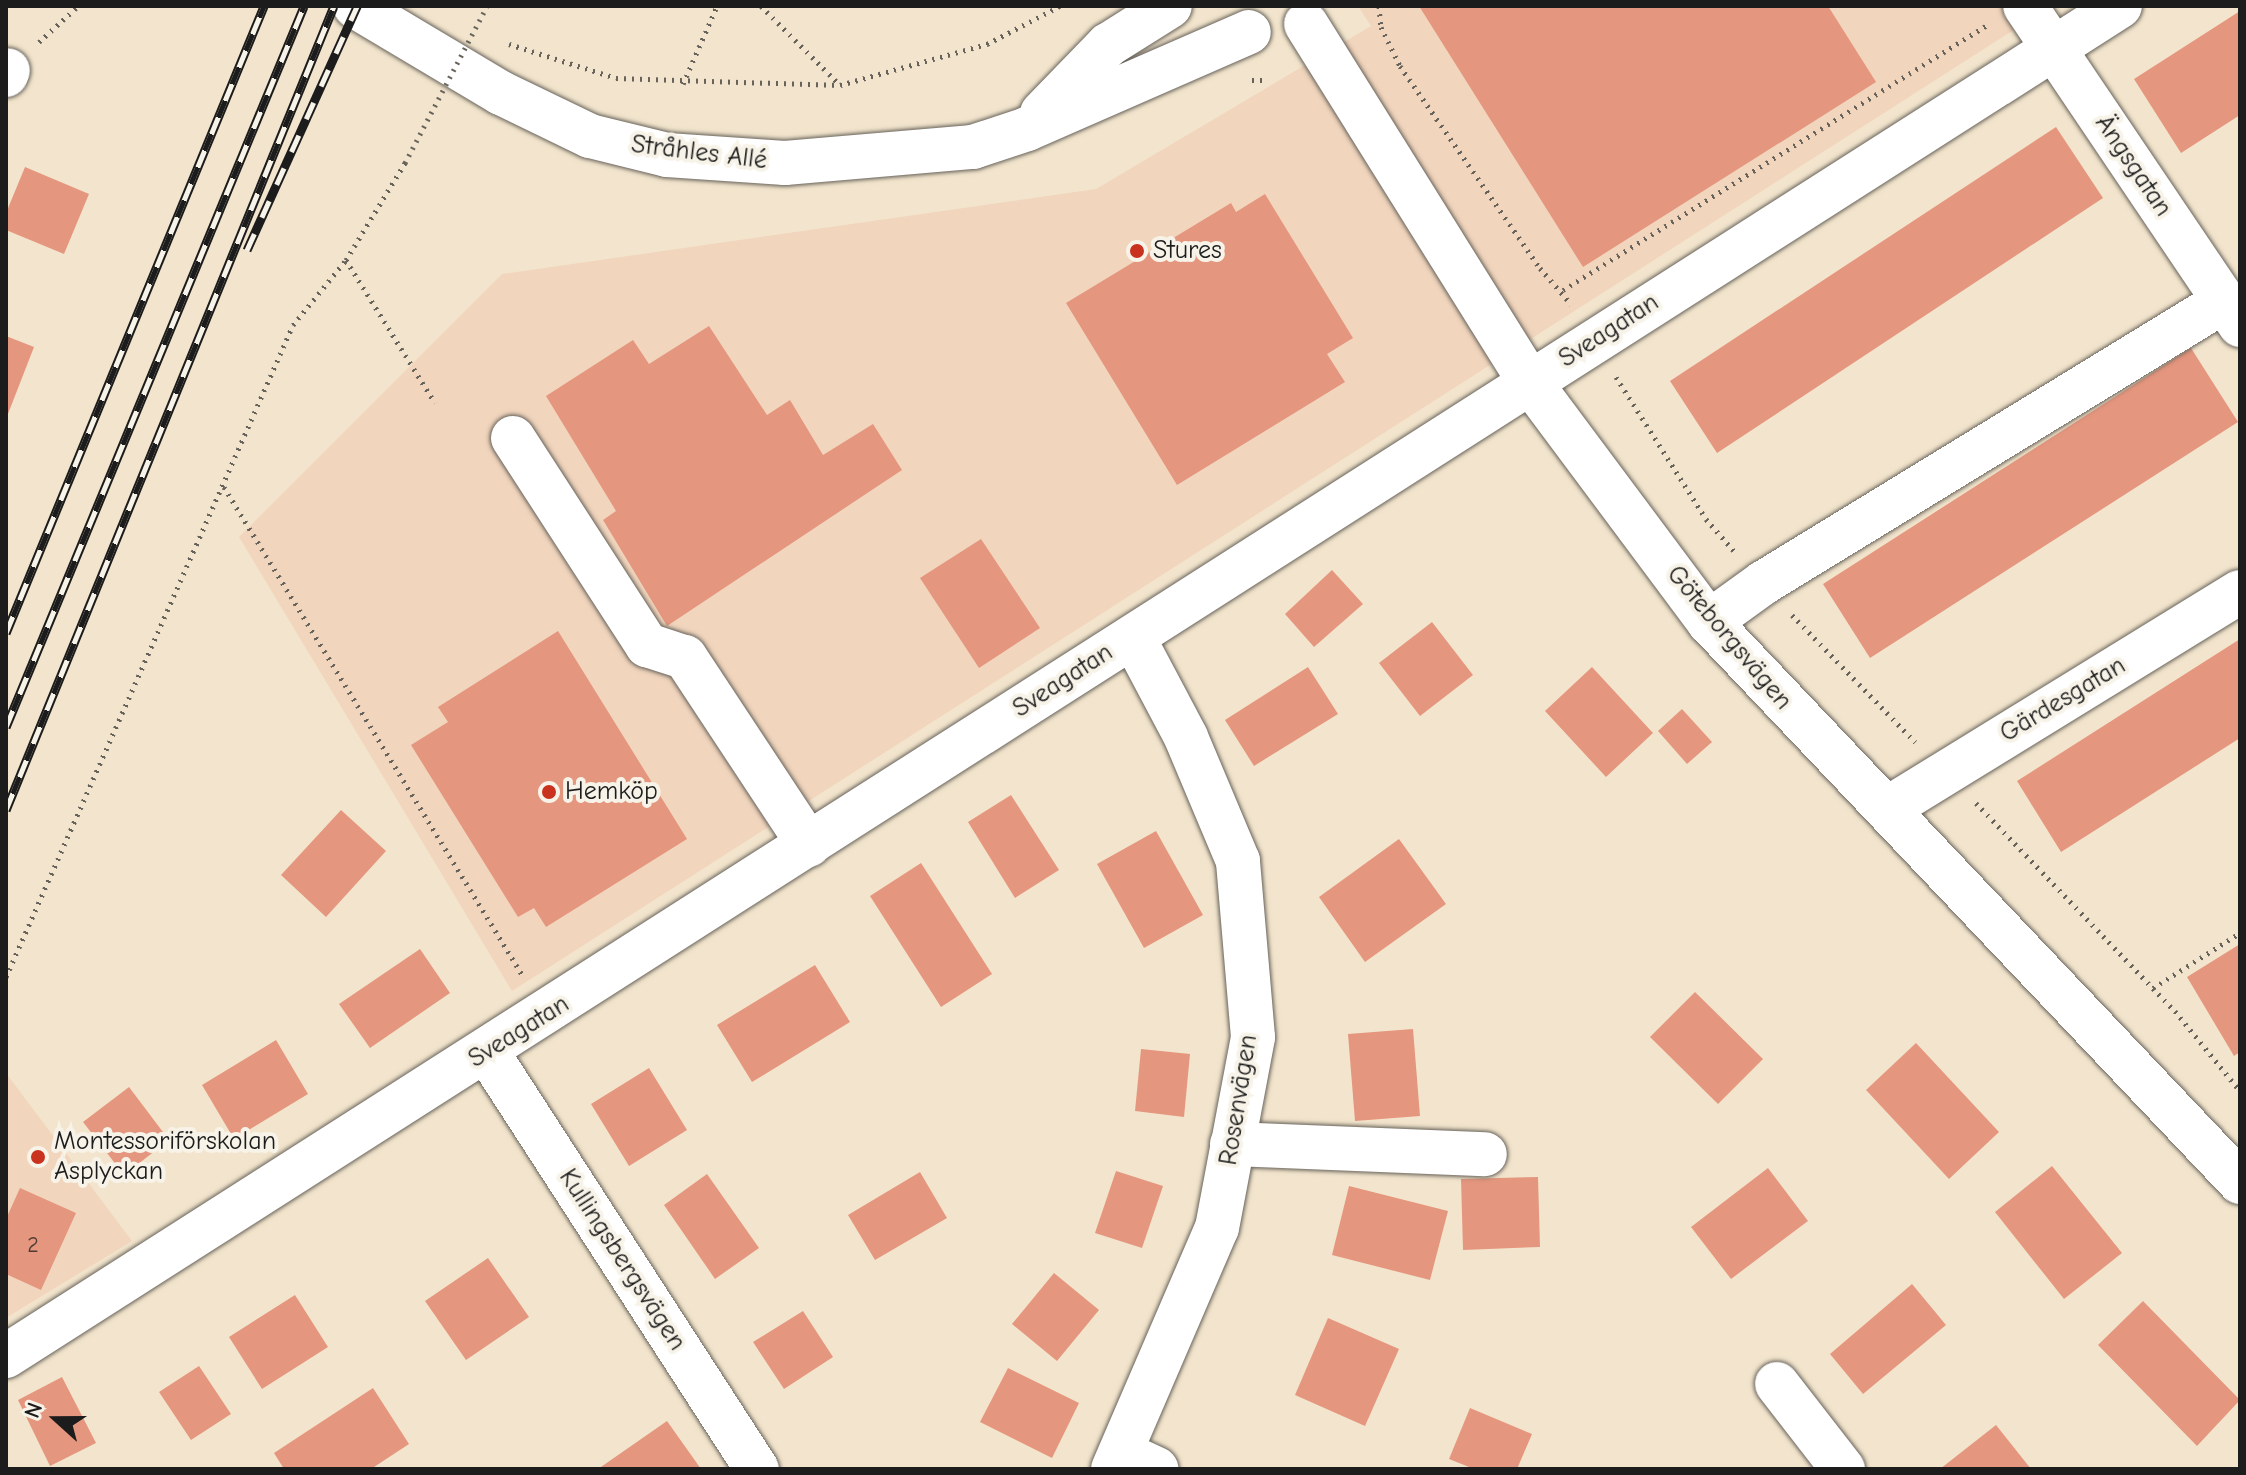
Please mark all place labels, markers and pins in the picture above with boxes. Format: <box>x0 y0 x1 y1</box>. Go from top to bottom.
place label: Stures <box>1153 235 1222 267</box>
marker: Stures <box>1128 242 1146 260</box>
place label: Hemköp <box>565 776 658 808</box>
marker: Hemköp <box>540 783 558 801</box>
place label: Montessoriförskolan Asplyckan <box>54 1126 276 1188</box>
marker: Montessoriförskolan Asplyckan <box>29 1148 47 1166</box>

